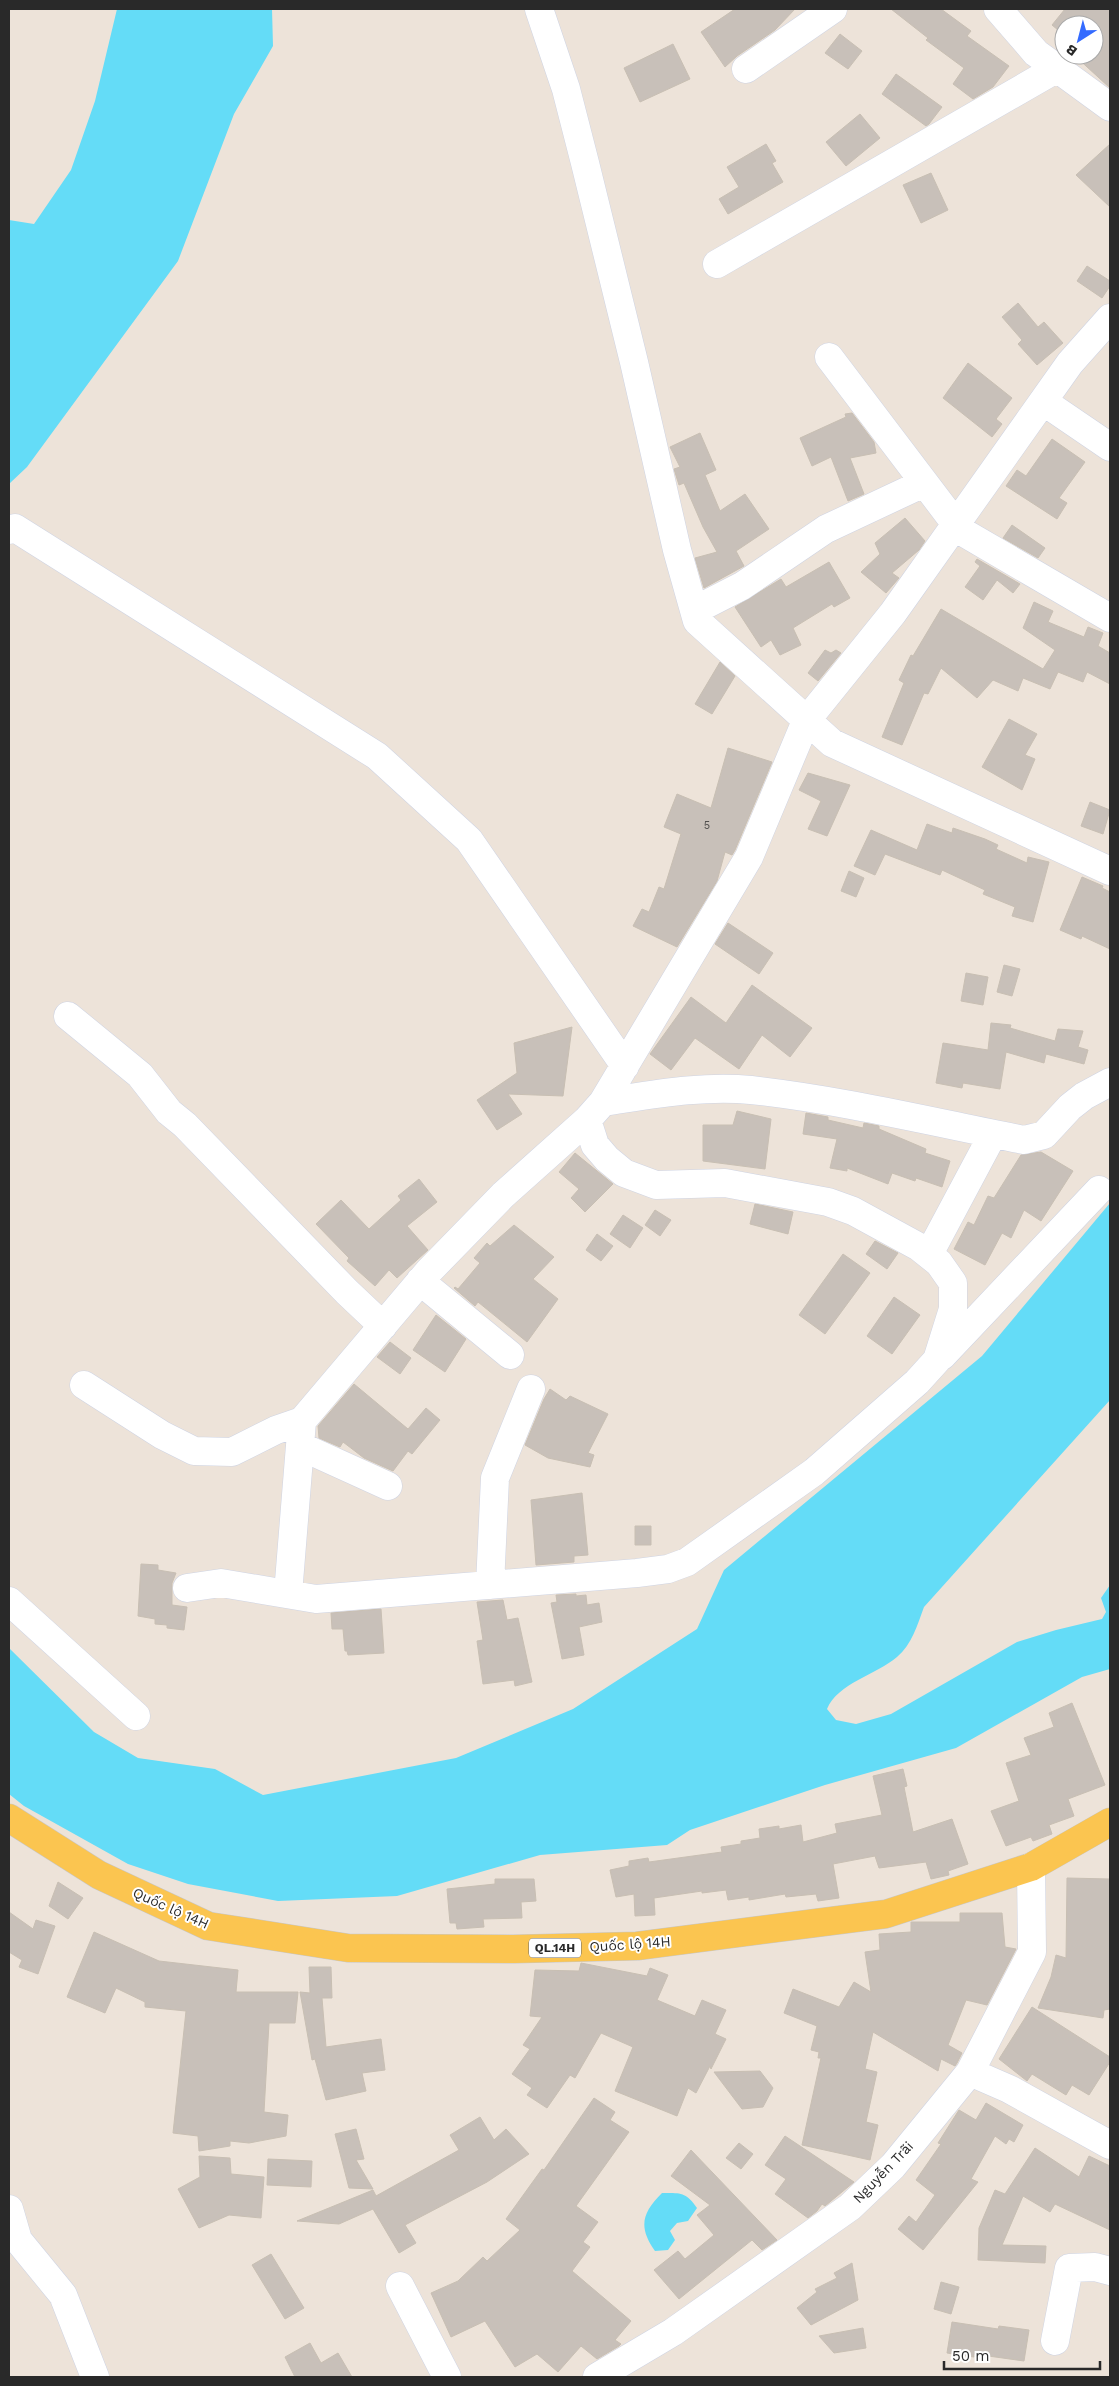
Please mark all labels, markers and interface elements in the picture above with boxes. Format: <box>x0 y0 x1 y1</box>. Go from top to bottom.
north arrow <box>1054 15 1104 65</box>
text: B <box>1062 41 1080 60</box>
house number: 5 <box>704 819 710 832</box>
street label: Quốc lộ 14H <box>130 1884 212 1932</box>
street label: Quốc lộ 14H <box>589 1933 671 1955</box>
road number: QL.14H <box>529 1939 581 1958</box>
street label: Nguyễn Trãi <box>850 2138 916 2206</box>
scale bar <box>944 2338 1100 2370</box>
text: 50 m <box>952 2347 989 2365</box>

